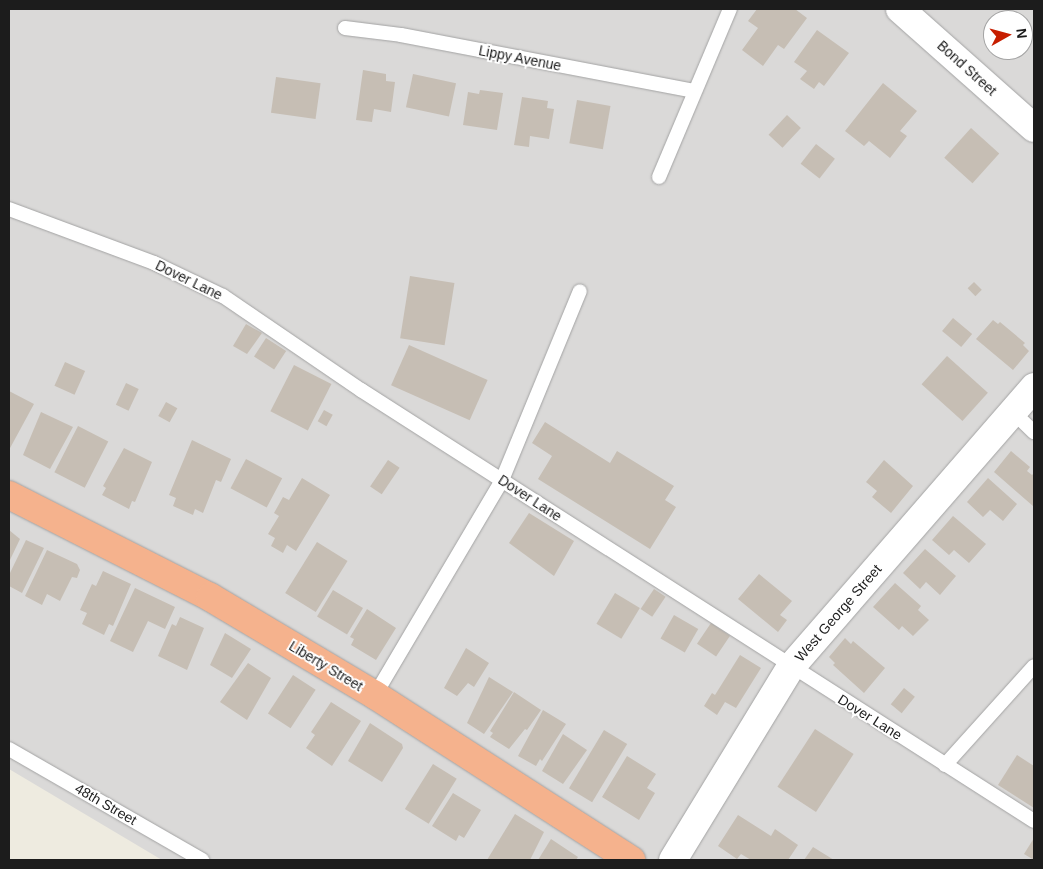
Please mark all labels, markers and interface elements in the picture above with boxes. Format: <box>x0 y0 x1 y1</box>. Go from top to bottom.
north arrow <box>983 10 1033 60</box>
text: N <box>1013 27 1030 39</box>
street label: Bond Street <box>934 37 1000 99</box>
street label: Lippy Avenue <box>477 42 563 74</box>
street label: Dover Lane <box>153 257 225 303</box>
street label: Dover Lane <box>495 471 565 525</box>
street label: West George Street <box>791 561 885 665</box>
street label: Liberty Street <box>286 637 366 695</box>
street label: Dover Lane <box>835 691 905 743</box>
street label: 48th Street <box>72 780 140 828</box>

